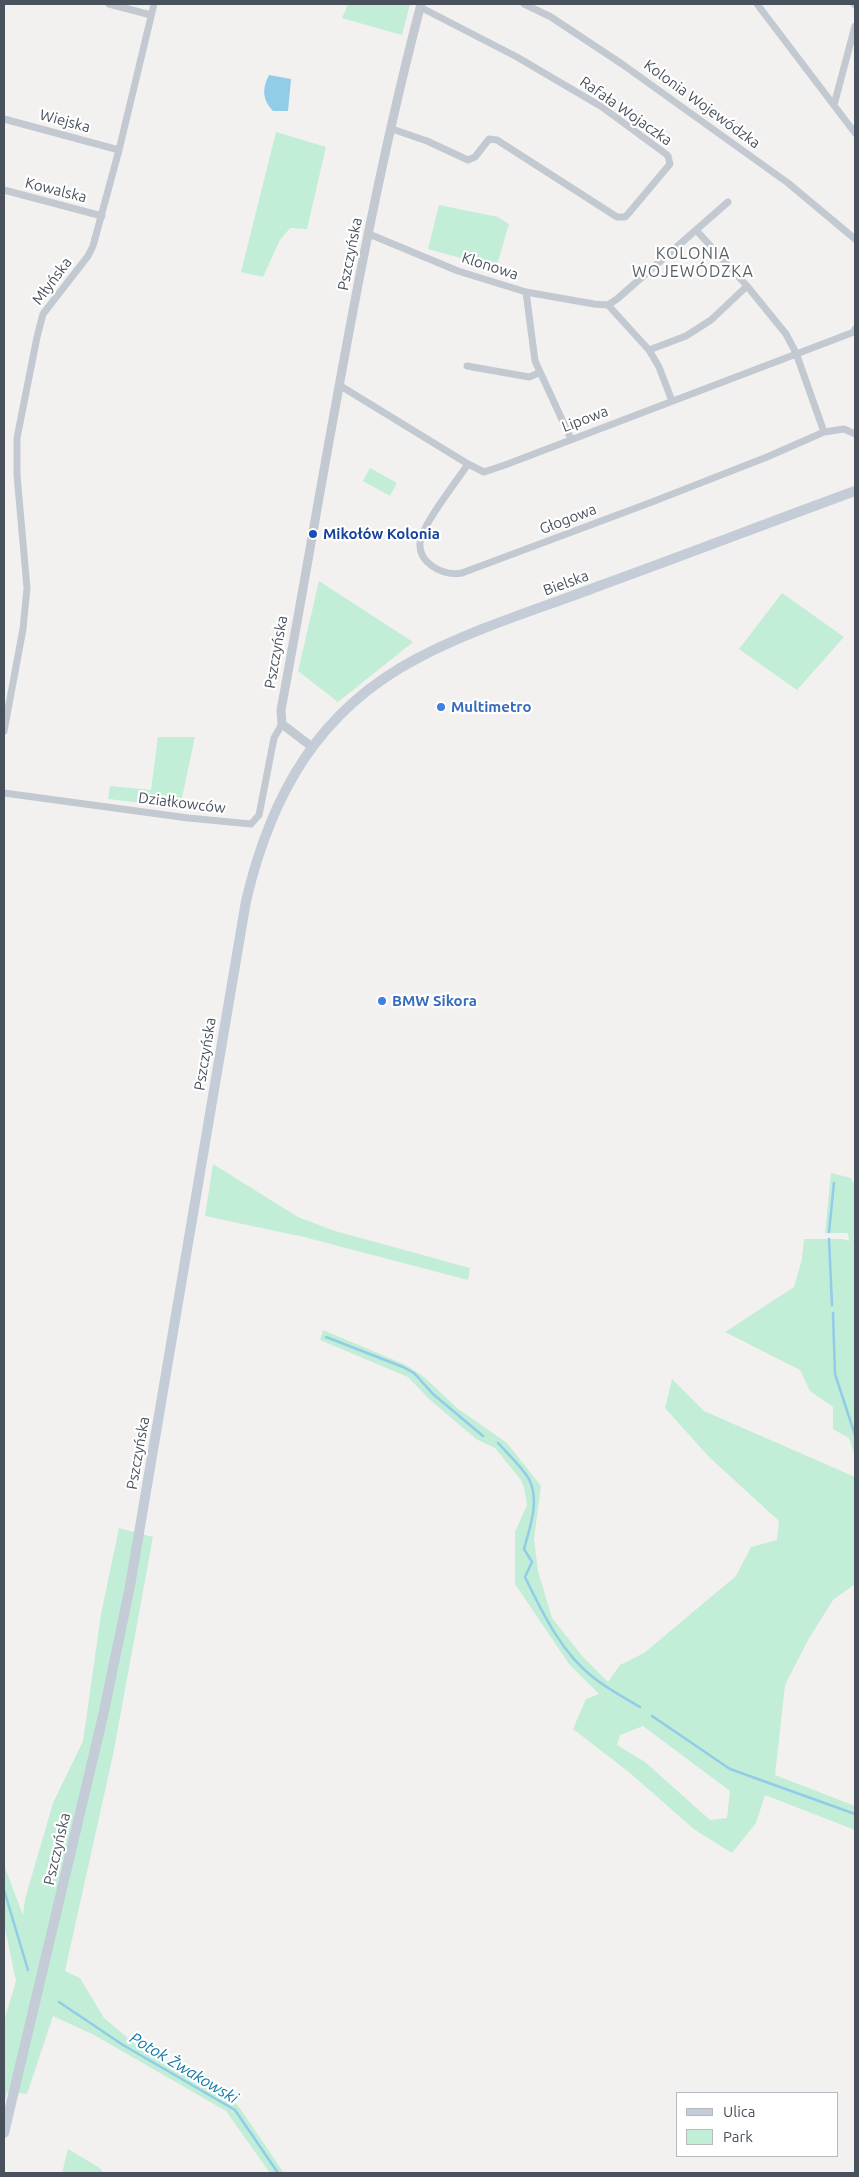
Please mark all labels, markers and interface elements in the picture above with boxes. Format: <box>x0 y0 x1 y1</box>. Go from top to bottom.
street label: Kolonia Wojewódzka <box>640 56 764 152</box>
street label: Rafała Wojaczka <box>576 72 676 150</box>
street label: Wiejska <box>38 106 92 136</box>
street label: Kowalska <box>23 174 89 206</box>
street label: Pszczyńska <box>334 216 366 292</box>
district label: KOLONIA WOJEWÓDZKA <box>631 244 755 282</box>
street label: Klonowa <box>459 248 521 284</box>
street label: Młyńska <box>28 254 76 308</box>
street label: Lipowa <box>559 402 611 436</box>
street label: Głogowa <box>537 500 599 538</box>
place label: Mikołów Kolonia <box>323 525 440 543</box>
marker: Mikołów Kolonia <box>307 528 319 540</box>
street label: Bielska <box>541 566 591 600</box>
street label: Pszczyńska <box>261 614 291 690</box>
place label: Multimetro <box>451 698 531 716</box>
marker: Multimetro <box>435 701 447 713</box>
street label: Działkowców <box>137 789 227 817</box>
place label: BMW Sikora <box>392 992 477 1010</box>
marker: BMW Sikora <box>376 995 388 1007</box>
street label: Pszczyńska <box>190 1016 220 1092</box>
street label: Pszczyńska <box>123 1415 153 1491</box>
street label: Pszczyńska <box>40 1811 74 1887</box>
water label: Potok Żwakowski <box>126 2028 242 2108</box>
legend <box>676 2092 839 2157</box>
text: Ulica <box>723 2103 755 2120</box>
text: Park <box>723 2128 753 2145</box>

